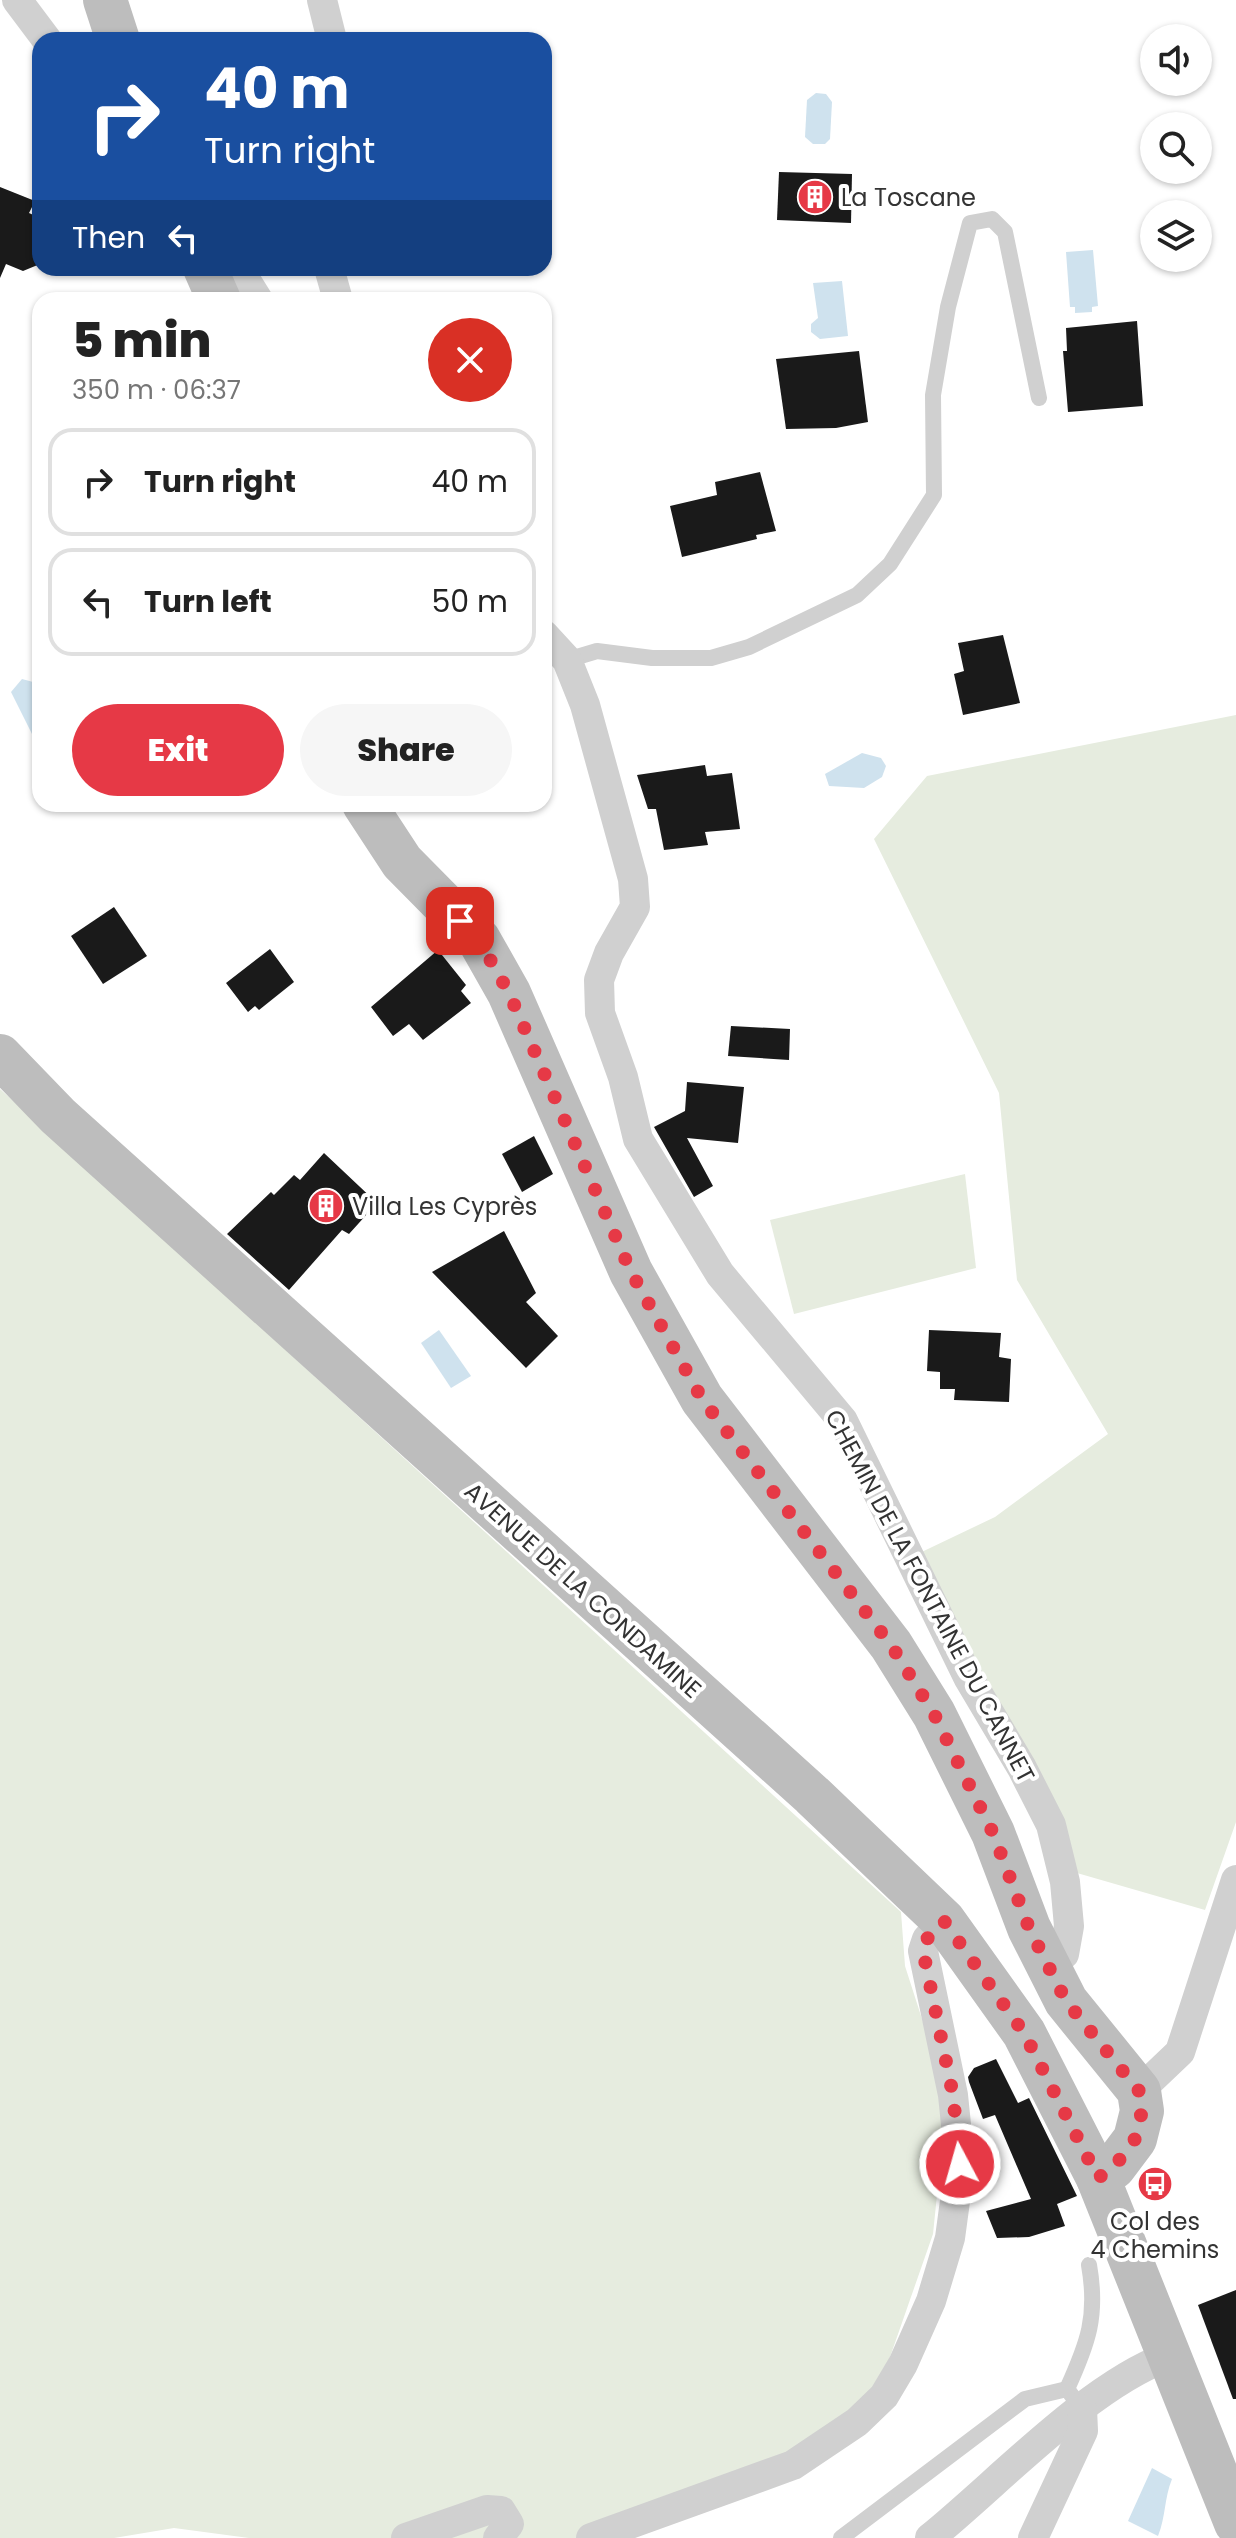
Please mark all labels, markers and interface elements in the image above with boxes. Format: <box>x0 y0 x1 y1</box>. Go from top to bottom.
map controls <box>1140 24 1212 272</box>
button: sound <box>1140 24 1212 96</box>
text: 40 m <box>204 49 350 128</box>
icon: right <box>72 64 176 168</box>
button: search <box>1140 112 1212 184</box>
text: Turn right <box>204 125 375 176</box>
building icon: La Toscane <box>796 178 834 216</box>
place label: La Toscane <box>841 181 976 214</box>
button: layers <box>1140 200 1212 272</box>
text: Then <box>72 216 145 259</box>
icon: left <box>161 216 205 260</box>
text: 5 min <box>72 307 212 374</box>
button: close <box>428 318 512 402</box>
text: 350 m · 06:37 <box>72 372 241 408</box>
icon: right <box>76 460 120 504</box>
text: Turn right <box>144 460 296 503</box>
text: 40 m <box>431 460 508 503</box>
icon: left <box>76 580 120 624</box>
text: Turn left <box>144 580 272 623</box>
text: 50 m <box>431 580 508 623</box>
button: Exit <box>72 704 284 796</box>
button: Share <box>300 704 512 796</box>
pin <box>426 887 494 955</box>
icon: arrive <box>438 899 482 943</box>
building icon: Villa Les Cyprès <box>307 1187 345 1225</box>
place label: Villa Les Cyprès <box>352 1190 537 1223</box>
street label: CHEMIN DE LA FONTAINE DU CANNET <box>817 1404 1043 1788</box>
street label: AVENUE DE LA CONDAMINE <box>457 1475 709 1705</box>
position arrow <box>918 2122 1002 2206</box>
bus stop icon: Col des 4 Chemins <box>1136 2165 1174 2203</box>
place label: Col des 4 Chemins <box>1091 2205 1219 2266</box>

